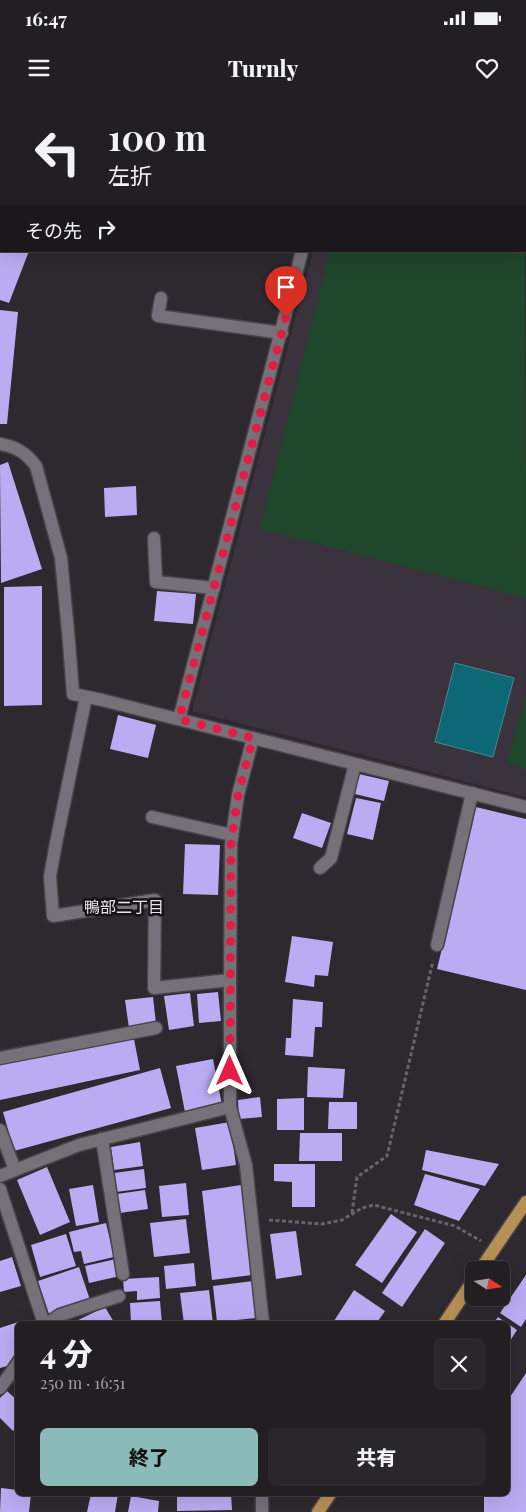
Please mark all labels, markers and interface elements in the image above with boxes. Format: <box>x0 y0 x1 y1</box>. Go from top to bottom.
text: 16:47 <box>25 5 67 31</box>
text: Turnly <box>228 53 298 83</box>
icon: menu <box>25 54 53 82</box>
icon: heart <box>473 54 501 82</box>
text: 100 m <box>108 113 206 160</box>
icon: left <box>25 120 90 185</box>
text: 左折 <box>108 160 152 190</box>
icon: right <box>92 215 120 243</box>
text: その先 <box>25 217 82 243</box>
pin <box>265 266 307 317</box>
icon: arrive <box>272 273 300 301</box>
district label: 鴨部二丁目 <box>84 896 164 917</box>
position arrow <box>203 1044 255 1096</box>
north arrow <box>465 1261 510 1306</box>
map controls <box>465 1261 510 1306</box>
text: 4 分 <box>40 1333 93 1373</box>
button: close <box>433 1338 485 1390</box>
text: 250 m · 16:51 <box>40 1372 125 1393</box>
button: 終了 <box>40 1428 258 1486</box>
button: 共有 <box>268 1428 485 1486</box>

